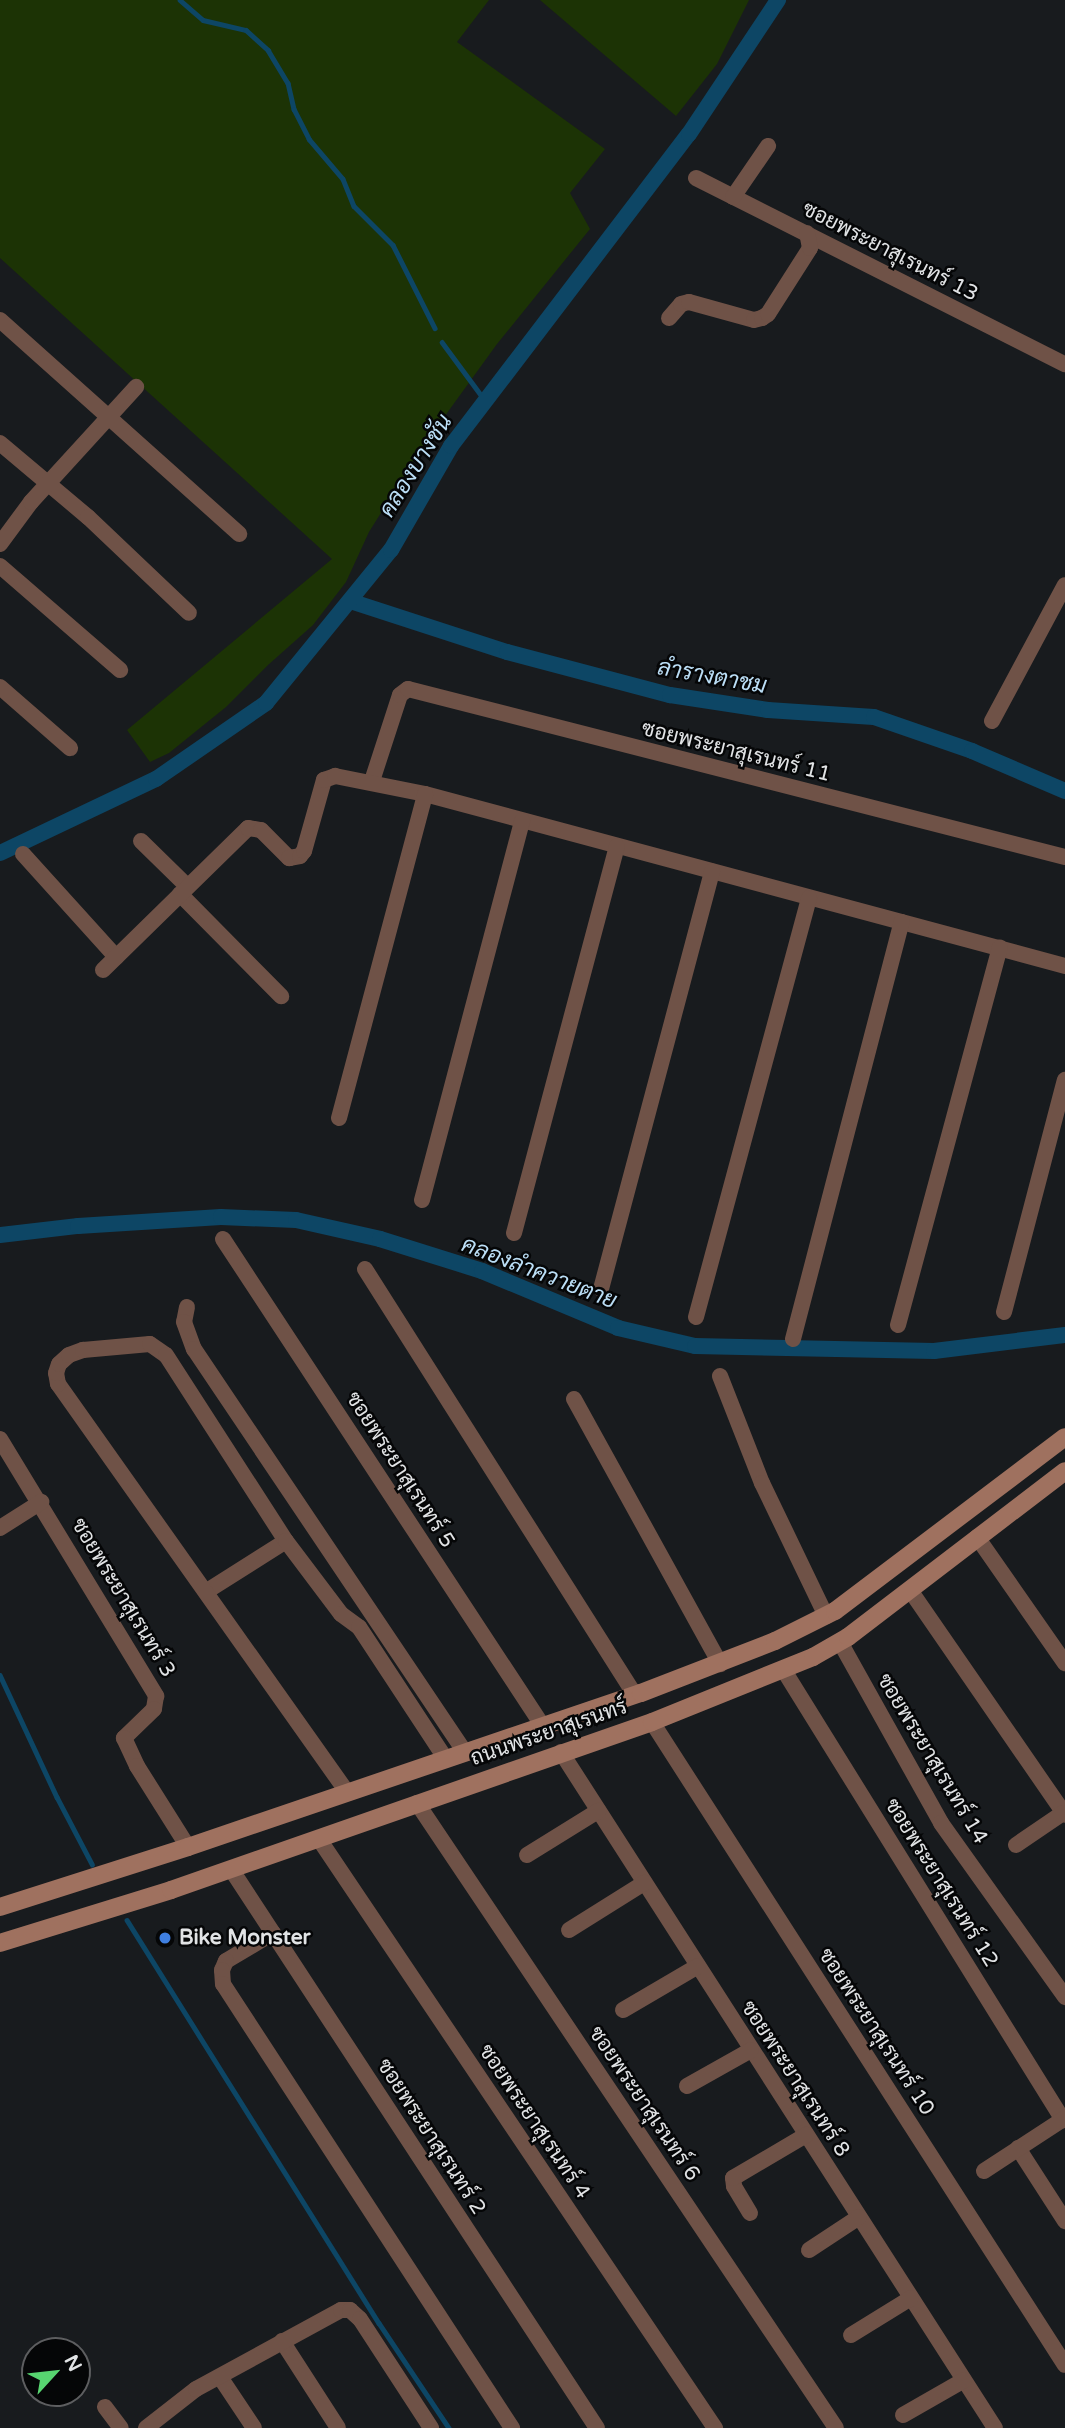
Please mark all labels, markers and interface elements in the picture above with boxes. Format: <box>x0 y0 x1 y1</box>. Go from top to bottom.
street label: ซอยพระยาสุเรนทร์ 13 <box>798 197 982 307</box>
water label: คลองบางชัน <box>374 409 458 523</box>
water label: ลำรางตาชม <box>655 654 769 700</box>
street label: ซอยพระยาสุเรนทร์ 11 <box>639 716 833 788</box>
water label: คลองลำควายตาย <box>458 1231 620 1315</box>
street label: ซอยพระยาสุเรนทร์ 5 <box>340 1387 460 1553</box>
street label: ซอยพระยาสุเรนทร์ 3 <box>66 1514 180 1682</box>
street label: ซอยพระยาสุเรนทร์ 14 <box>871 1669 993 1849</box>
street label: ถนนพระยาสุเรนทร์ <box>467 1694 631 1772</box>
street label: ซอยพระยาสุเรนทร์ 12 <box>879 1794 1003 1972</box>
place label: Bike Monster <box>179 1925 311 1951</box>
marker: Bike Monster <box>157 1930 173 1946</box>
street label: ซอยพระยาสุเรนทร์ 10 <box>813 1944 939 2120</box>
street label: ซอยพระยาสุเรนทร์ 8 <box>735 1996 855 2162</box>
street label: ซอยพระยาสุเรนทร์ 6 <box>583 2022 705 2186</box>
street label: ซอยพระยาสุเรนทร์ 4 <box>473 2040 595 2204</box>
street label: ซอยพระยาสุเรนทร์ 2 <box>371 2054 491 2220</box>
north arrow <box>21 2337 91 2407</box>
text: N <box>60 2352 86 2375</box>

